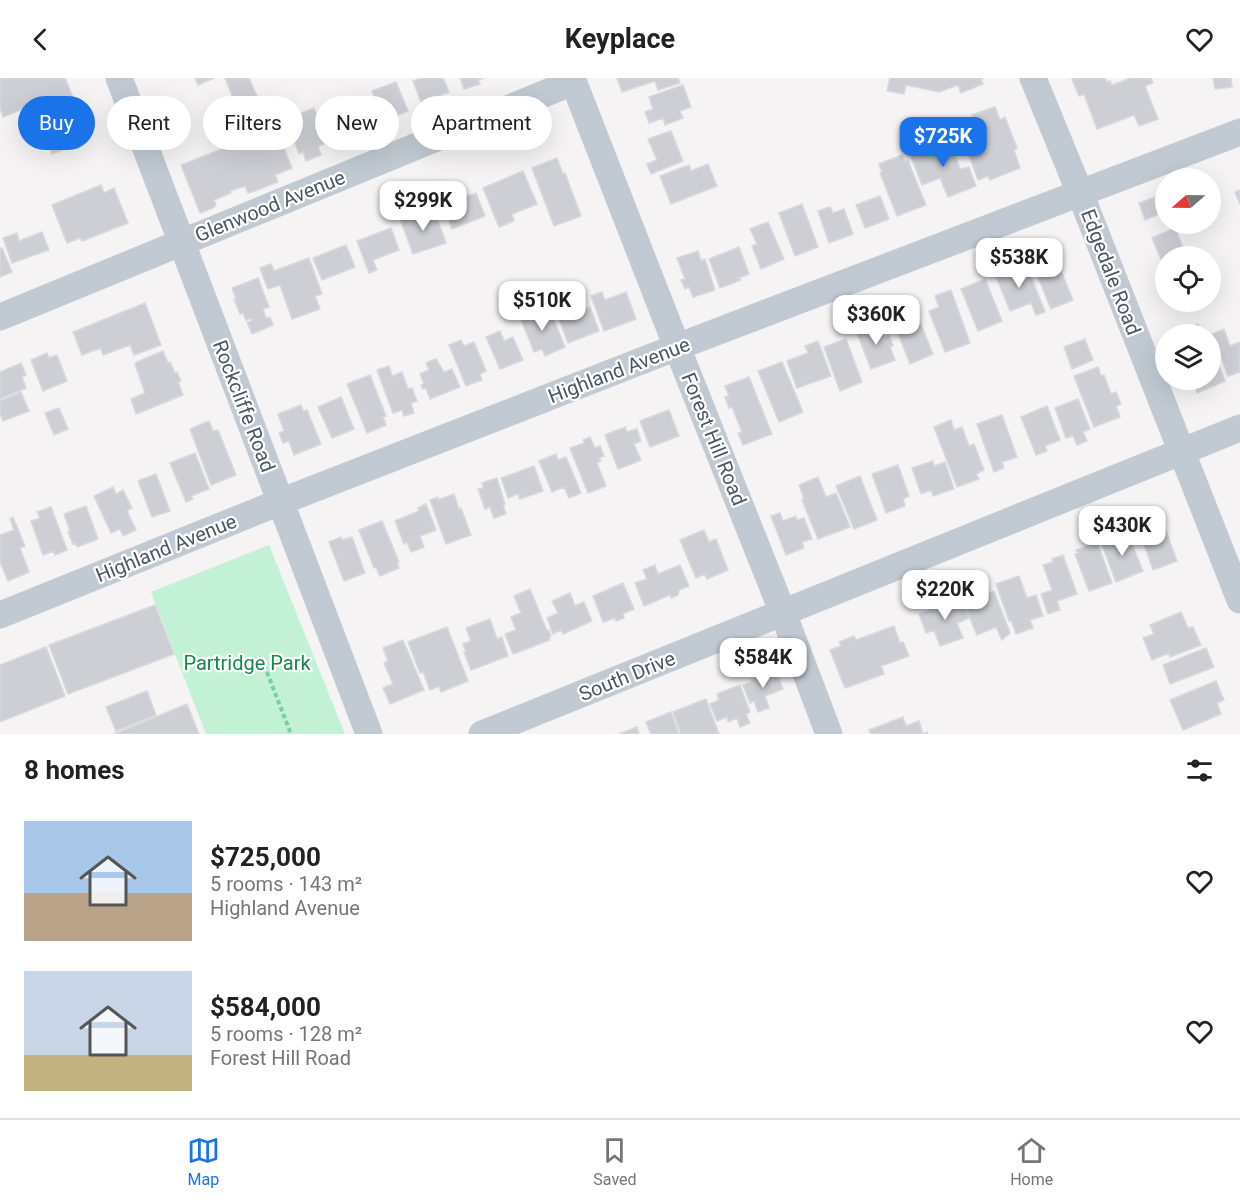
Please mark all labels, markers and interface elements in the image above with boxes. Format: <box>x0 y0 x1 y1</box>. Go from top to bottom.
icon: back <box>24 23 57 56</box>
text: Keyplace <box>565 23 675 55</box>
icon: heart <box>1183 23 1216 56</box>
chip: Buy <box>18 96 95 150</box>
chip: Rent <box>107 96 191 150</box>
chip: Filters <box>203 96 303 150</box>
chip: New <box>315 96 399 150</box>
chip: Apartment <box>411 96 552 150</box>
pin: $725K <box>901 117 985 168</box>
text: $725K <box>914 124 972 148</box>
street label: Glenwood Avenue <box>192 165 348 247</box>
north arrow <box>1155 168 1221 234</box>
map controls <box>1155 168 1221 390</box>
pin: $299K <box>381 181 465 232</box>
text: $299K <box>394 188 452 212</box>
street label: Edgedale Road <box>1076 206 1146 338</box>
pin: $538K <box>977 238 1061 289</box>
text: $538K <box>990 245 1048 269</box>
button: locate <box>1155 246 1221 312</box>
pin: $510K <box>500 281 584 332</box>
text: $510K <box>513 288 571 312</box>
pin: $360K <box>834 295 918 346</box>
text: $360K <box>847 302 905 326</box>
button: layers <box>1155 324 1221 390</box>
street label: Highland Avenue <box>545 332 693 408</box>
street label: Rockcliffe Road <box>208 337 280 475</box>
street label: Forest Hill Road <box>676 369 752 509</box>
pin: $430K <box>1080 506 1164 557</box>
street label: Highland Avenue <box>92 509 240 587</box>
text: $430K <box>1093 513 1151 537</box>
pin: $220K <box>903 570 987 621</box>
text: $220K <box>916 577 974 601</box>
pin: $584K <box>721 638 805 689</box>
text: $584K <box>734 645 792 669</box>
street label: South Drive <box>575 646 679 706</box>
park label: Partridge Park <box>183 651 311 675</box>
icon: filters <box>1183 754 1216 787</box>
text: 8 homes <box>24 755 125 785</box>
text: $725,000 <box>210 842 321 872</box>
icon: home <box>72 845 144 917</box>
icon: heart <box>1183 865 1216 898</box>
text: 5 rooms · 143 m² <box>210 872 362 896</box>
text: Highland Avenue <box>210 896 360 920</box>
text: $584,000 <box>210 992 321 1022</box>
icon: home <box>72 995 144 1067</box>
icon: heart <box>1183 1015 1216 1048</box>
text: 5 rooms · 128 m² <box>210 1022 362 1046</box>
text: Forest Hill Road <box>210 1046 351 1070</box>
tab: Map <box>187 1134 220 1189</box>
tab: Saved <box>593 1134 637 1189</box>
tab: Home <box>1010 1134 1053 1189</box>

